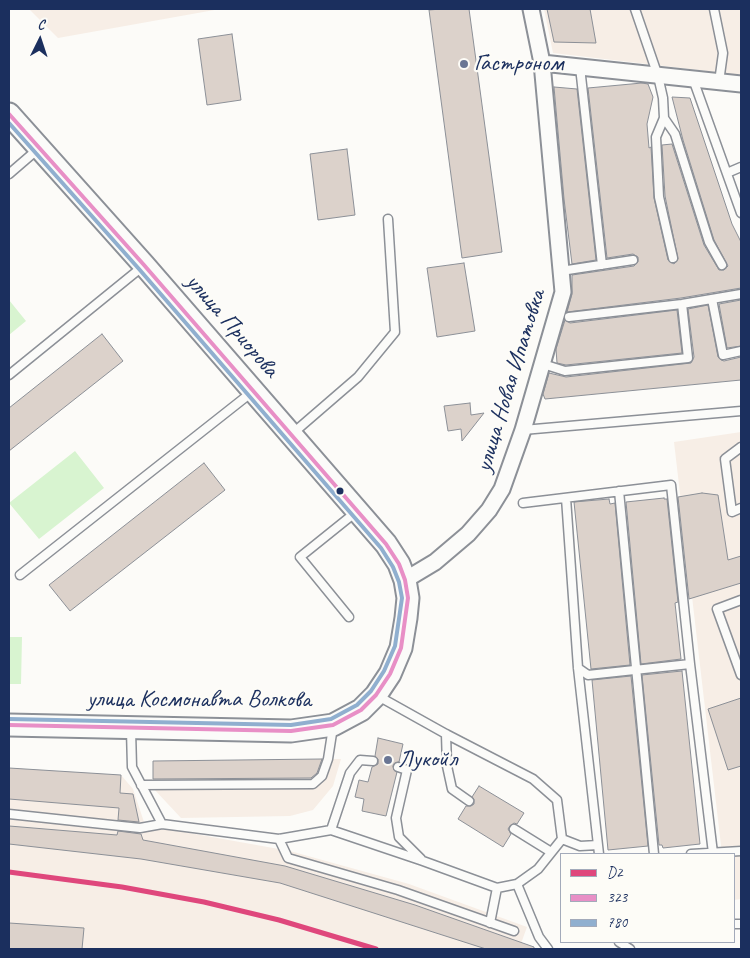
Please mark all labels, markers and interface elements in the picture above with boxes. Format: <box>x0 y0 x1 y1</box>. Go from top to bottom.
north arrow <box>15 15 65 65</box>
text: С <box>37 16 45 33</box>
place label: Гастроном <box>474 50 563 78</box>
marker: Гастроном <box>458 58 470 70</box>
street label: улица Приорова <box>179 268 285 384</box>
street label: улица Новая Ипатовка <box>470 286 552 476</box>
unlabelled marker <box>335 486 345 496</box>
street label: улица Космонавта Волкова <box>87 686 311 714</box>
place label: Лукойл <box>398 746 457 774</box>
marker: Лукойл <box>382 754 394 766</box>
legend <box>560 853 735 943</box>
text: D2 <box>607 863 622 882</box>
text: 323 <box>607 888 627 907</box>
text: 780 <box>607 913 627 932</box>

